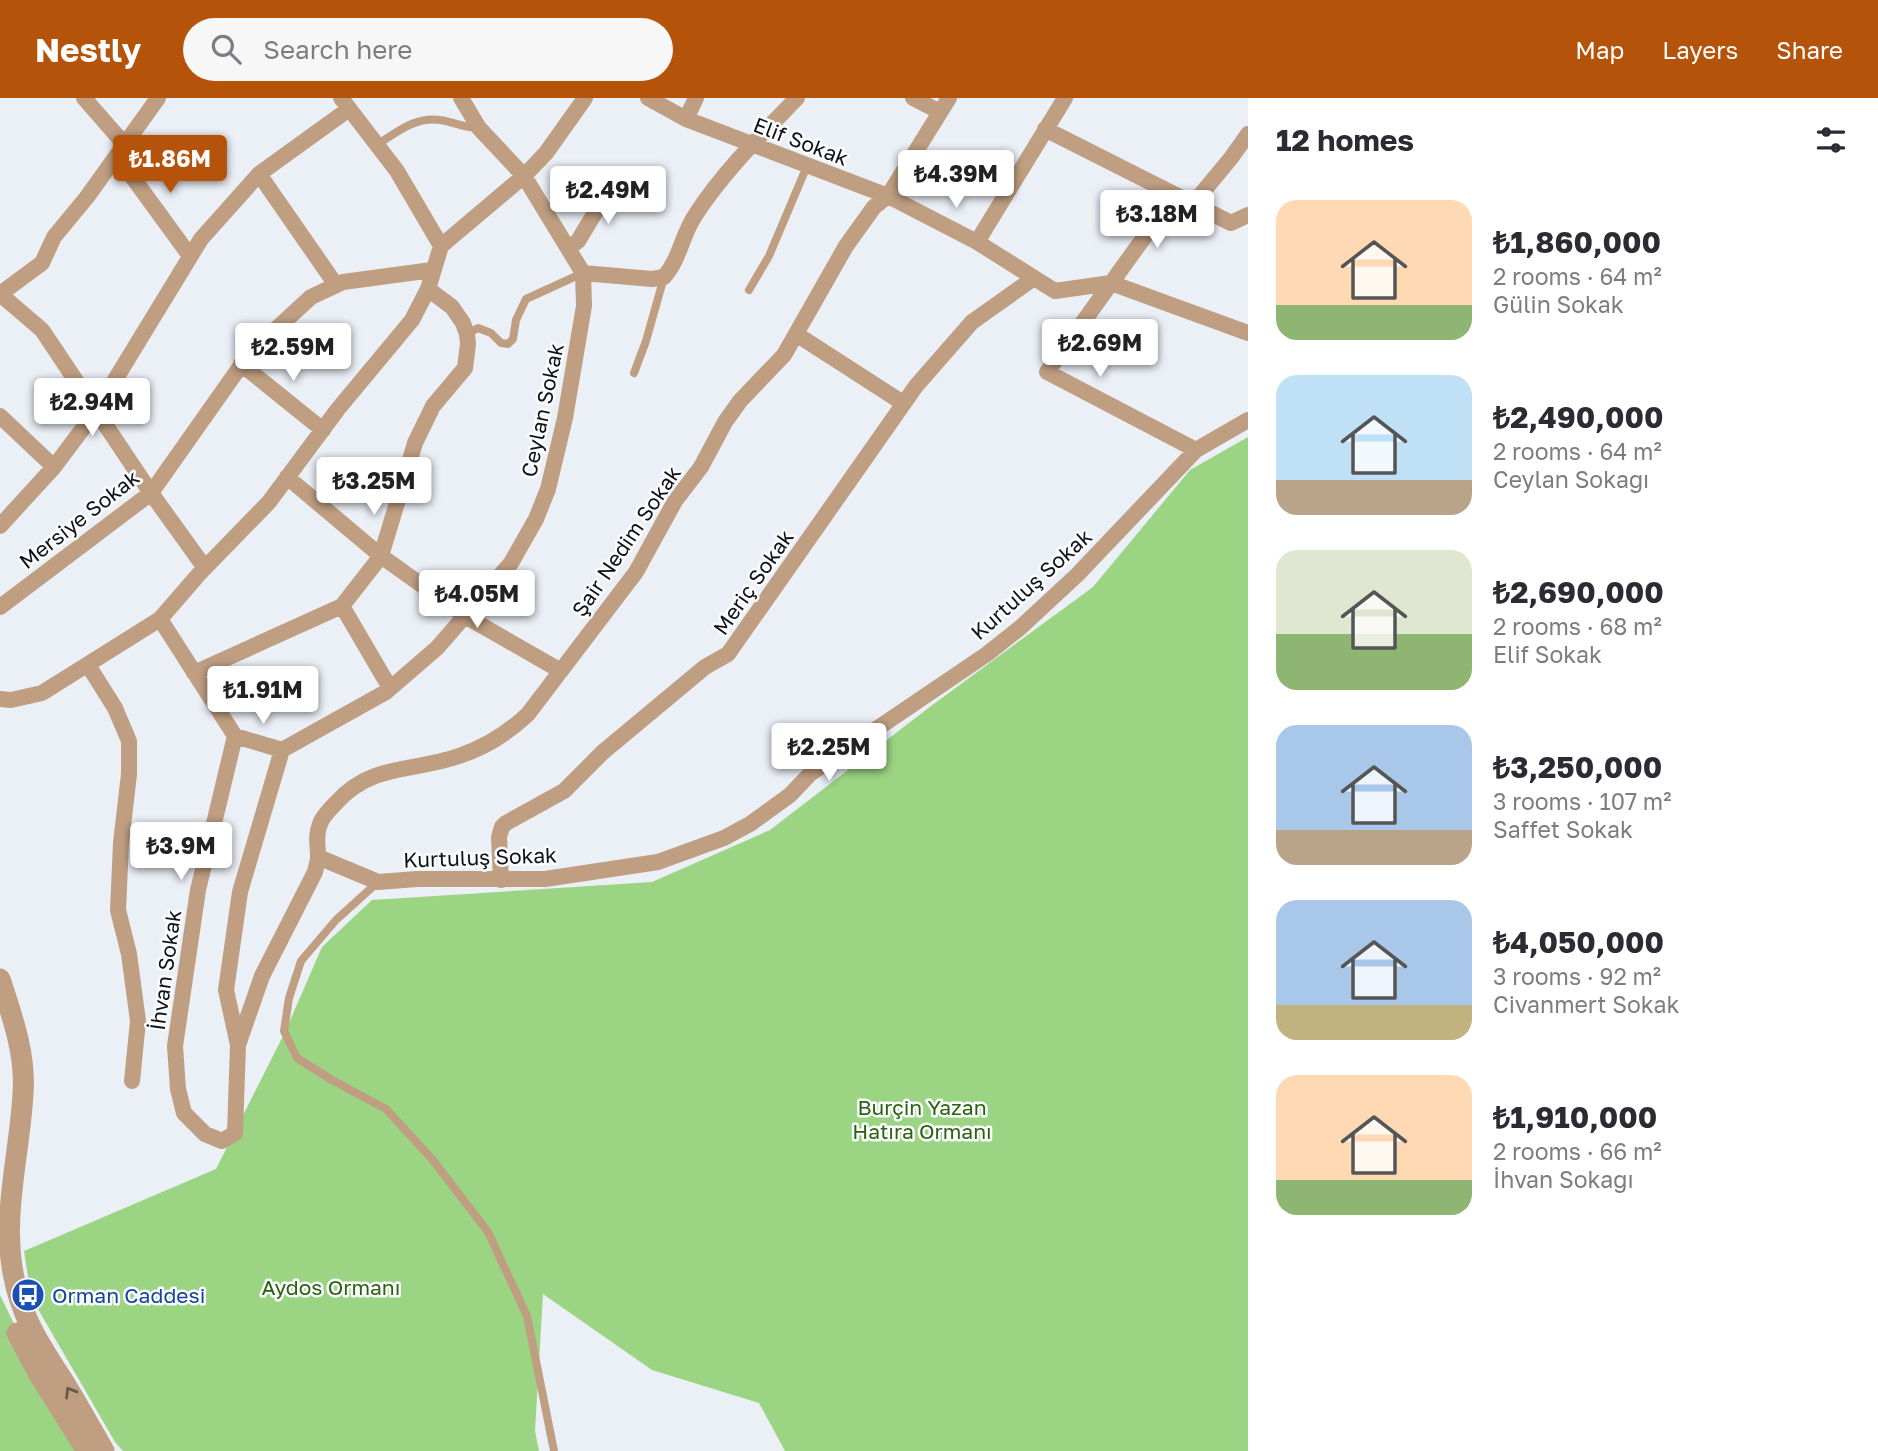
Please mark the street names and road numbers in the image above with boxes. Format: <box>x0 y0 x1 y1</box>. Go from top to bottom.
street label: Elif Sokak <box>750 111 852 171</box>
street label: Ceylan Sokak <box>515 341 569 479</box>
street label: Şair Nedim Sokak <box>566 461 686 621</box>
street label: Mersiye Sokak <box>14 464 144 574</box>
street label: Kurtuluş Sokak <box>965 523 1097 645</box>
street label: Meriç Sokak <box>707 524 799 640</box>
street label: Kurtuluş Sokak <box>403 841 557 873</box>
street label: İhvan Sokak <box>144 908 186 1032</box>

